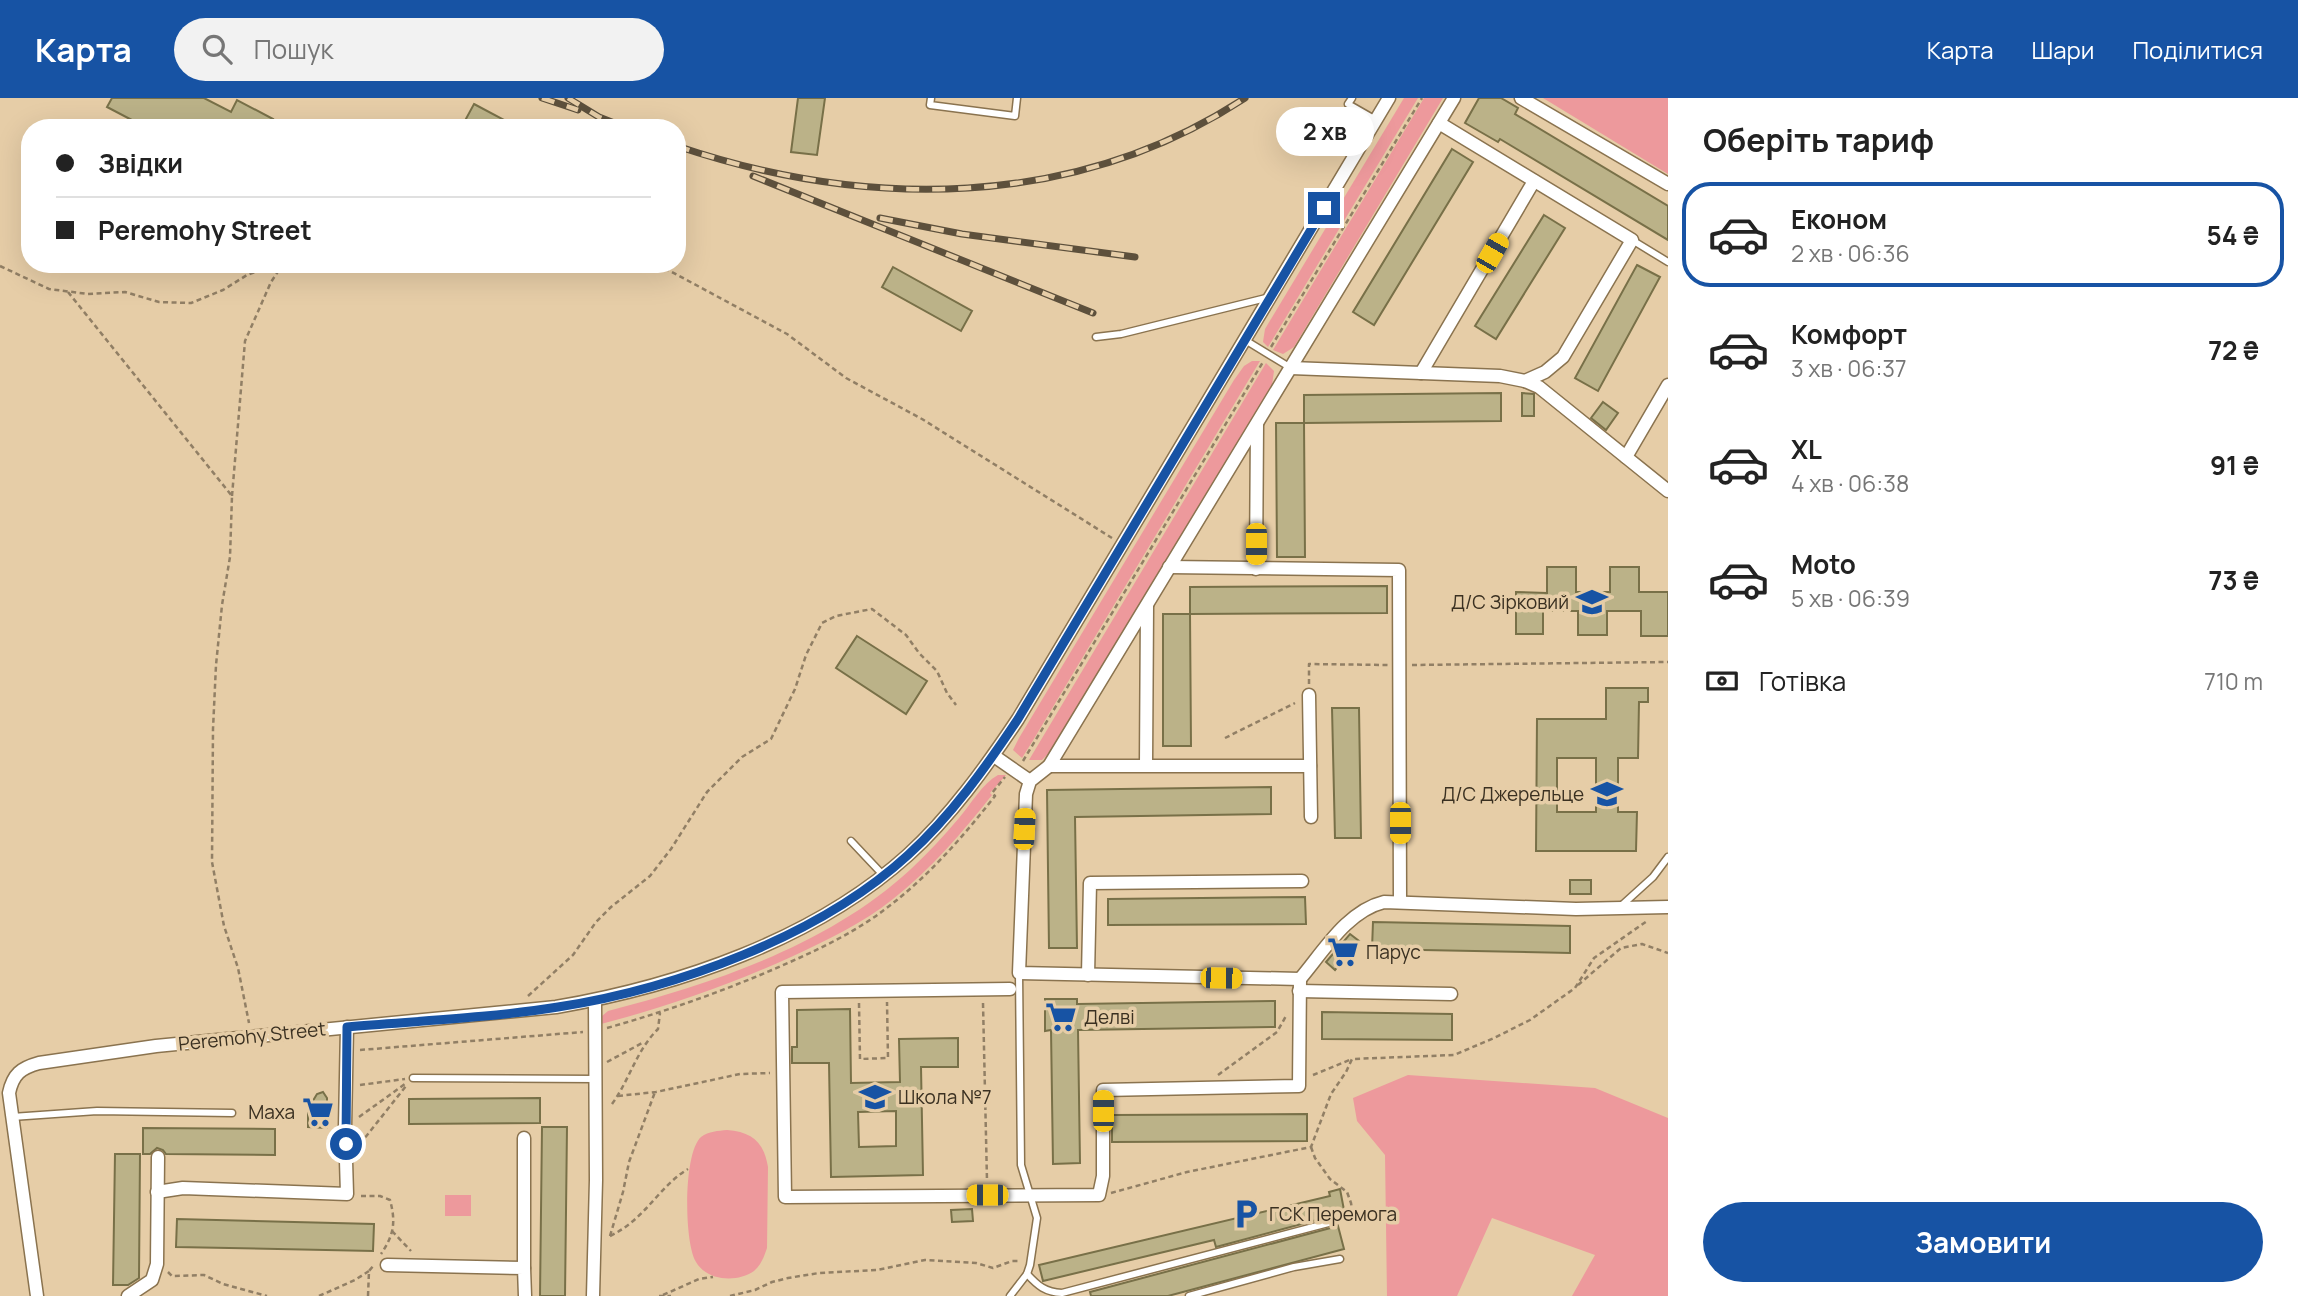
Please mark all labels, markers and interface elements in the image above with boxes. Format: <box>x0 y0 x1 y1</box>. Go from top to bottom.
search box <box>174 18 664 81</box>
text: Карта <box>35 27 132 72</box>
icon: search <box>198 30 236 68</box>
text: Пошук <box>254 31 334 67</box>
text: Карта <box>1927 33 1994 66</box>
text: Шари <box>2032 33 2094 66</box>
text: Поділитися <box>2132 33 2263 66</box>
callout: 2 хв <box>1275 106 1373 155</box>
text: 2 хв <box>1303 115 1347 147</box>
text: Оберіть тариф <box>1703 118 1934 162</box>
text: Звідки <box>98 145 183 181</box>
route end <box>1308 192 1340 224</box>
text: Економ <box>1791 201 1887 237</box>
icon: car <box>1707 203 1770 266</box>
text: Peremohy Street <box>98 212 312 248</box>
text: 54 ₴ <box>2206 217 2259 253</box>
car <box>1473 230 1512 276</box>
text: 2 хв · 06:36 <box>1791 237 1910 269</box>
text: Комфорт <box>1791 316 1907 352</box>
icon: car <box>1707 318 1770 381</box>
text: 72 ₴ <box>2208 332 2259 368</box>
text: 3 хв · 06:37 <box>1791 352 1907 384</box>
text: XL <box>1791 431 1822 467</box>
icon: car <box>1707 433 1770 496</box>
text: 91 ₴ <box>2210 447 2259 483</box>
text: 4 хв · 06:38 <box>1791 467 1909 499</box>
car <box>1246 523 1267 565</box>
text: Moto <box>1791 546 1856 582</box>
icon: car <box>1707 548 1770 611</box>
text: 73 ₴ <box>2209 562 2259 598</box>
text: 5 хв · 06:39 <box>1791 582 1910 614</box>
school or university icon: Д/С Зірковий <box>1575 585 1609 619</box>
place label: Д/С Зірковий <box>1451 589 1569 615</box>
icon: cash <box>1703 662 1741 700</box>
text: Готівка <box>1759 663 1846 699</box>
text: 710 m <box>2204 665 2263 697</box>
school or university icon: Д/С Джерельце <box>1590 777 1624 811</box>
place label: Д/С Джерельце <box>1441 781 1584 807</box>
car <box>1390 802 1411 844</box>
car <box>1013 807 1036 851</box>
supermarket icon: Парус <box>1326 935 1360 969</box>
place label: Парус <box>1366 939 1421 965</box>
car <box>1200 967 1243 989</box>
supermarket icon: Делві <box>1044 1000 1078 1034</box>
place label: Делві <box>1084 1004 1135 1030</box>
street label: Peremohy Street <box>177 1015 327 1057</box>
school or university icon: Школа №7 <box>858 1080 892 1114</box>
place label: Школа №7 <box>898 1084 992 1110</box>
car <box>1093 1090 1114 1132</box>
supermarket icon: Маха <box>301 1095 335 1129</box>
place label: Маха <box>248 1099 295 1125</box>
route start <box>330 1128 362 1160</box>
car <box>967 1185 1009 1206</box>
parking icon: ГСК Перемога <box>1229 1197 1263 1231</box>
place label: ГСК Перемога <box>1269 1201 1397 1227</box>
button: Замовити <box>1703 1202 2263 1282</box>

